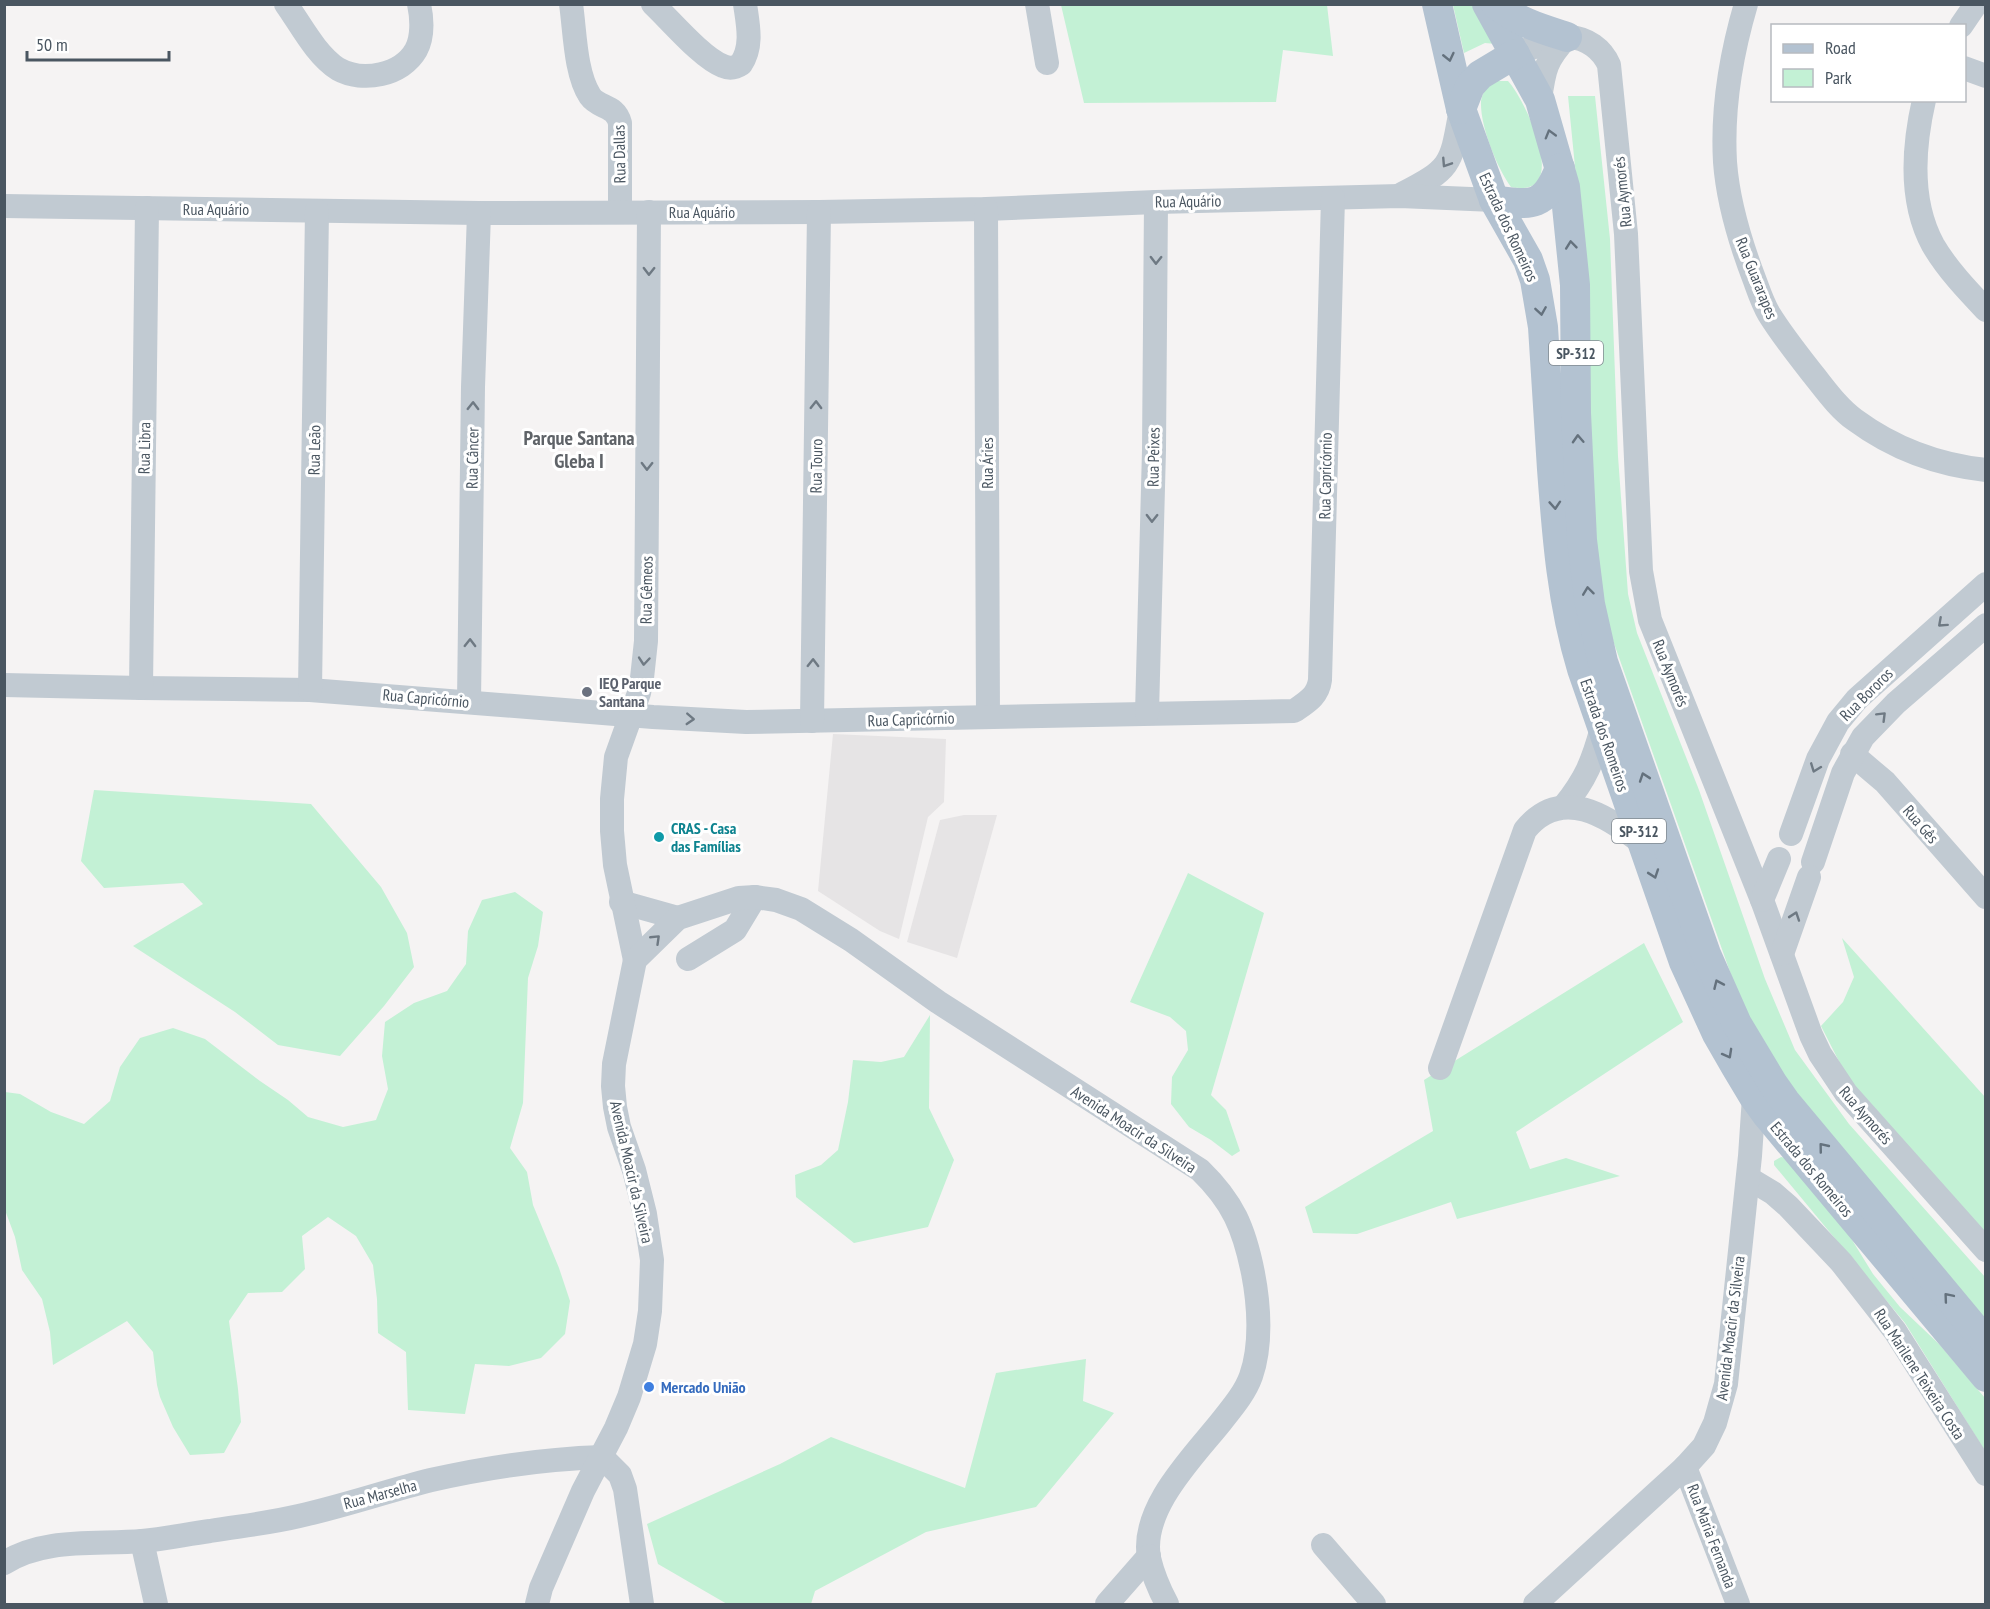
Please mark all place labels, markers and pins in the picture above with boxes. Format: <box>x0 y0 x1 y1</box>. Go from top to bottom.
place label: IEQ Parque Santana <box>599 673 661 711</box>
marker: IEQ Parque Santana <box>580 685 594 699</box>
place label: CRAS - Casa das Famílias <box>671 818 741 856</box>
marker: CRAS - Casa das Famílias <box>652 830 666 844</box>
place label: Mercado União <box>661 1377 746 1397</box>
marker: Mercado União <box>642 1380 656 1394</box>

